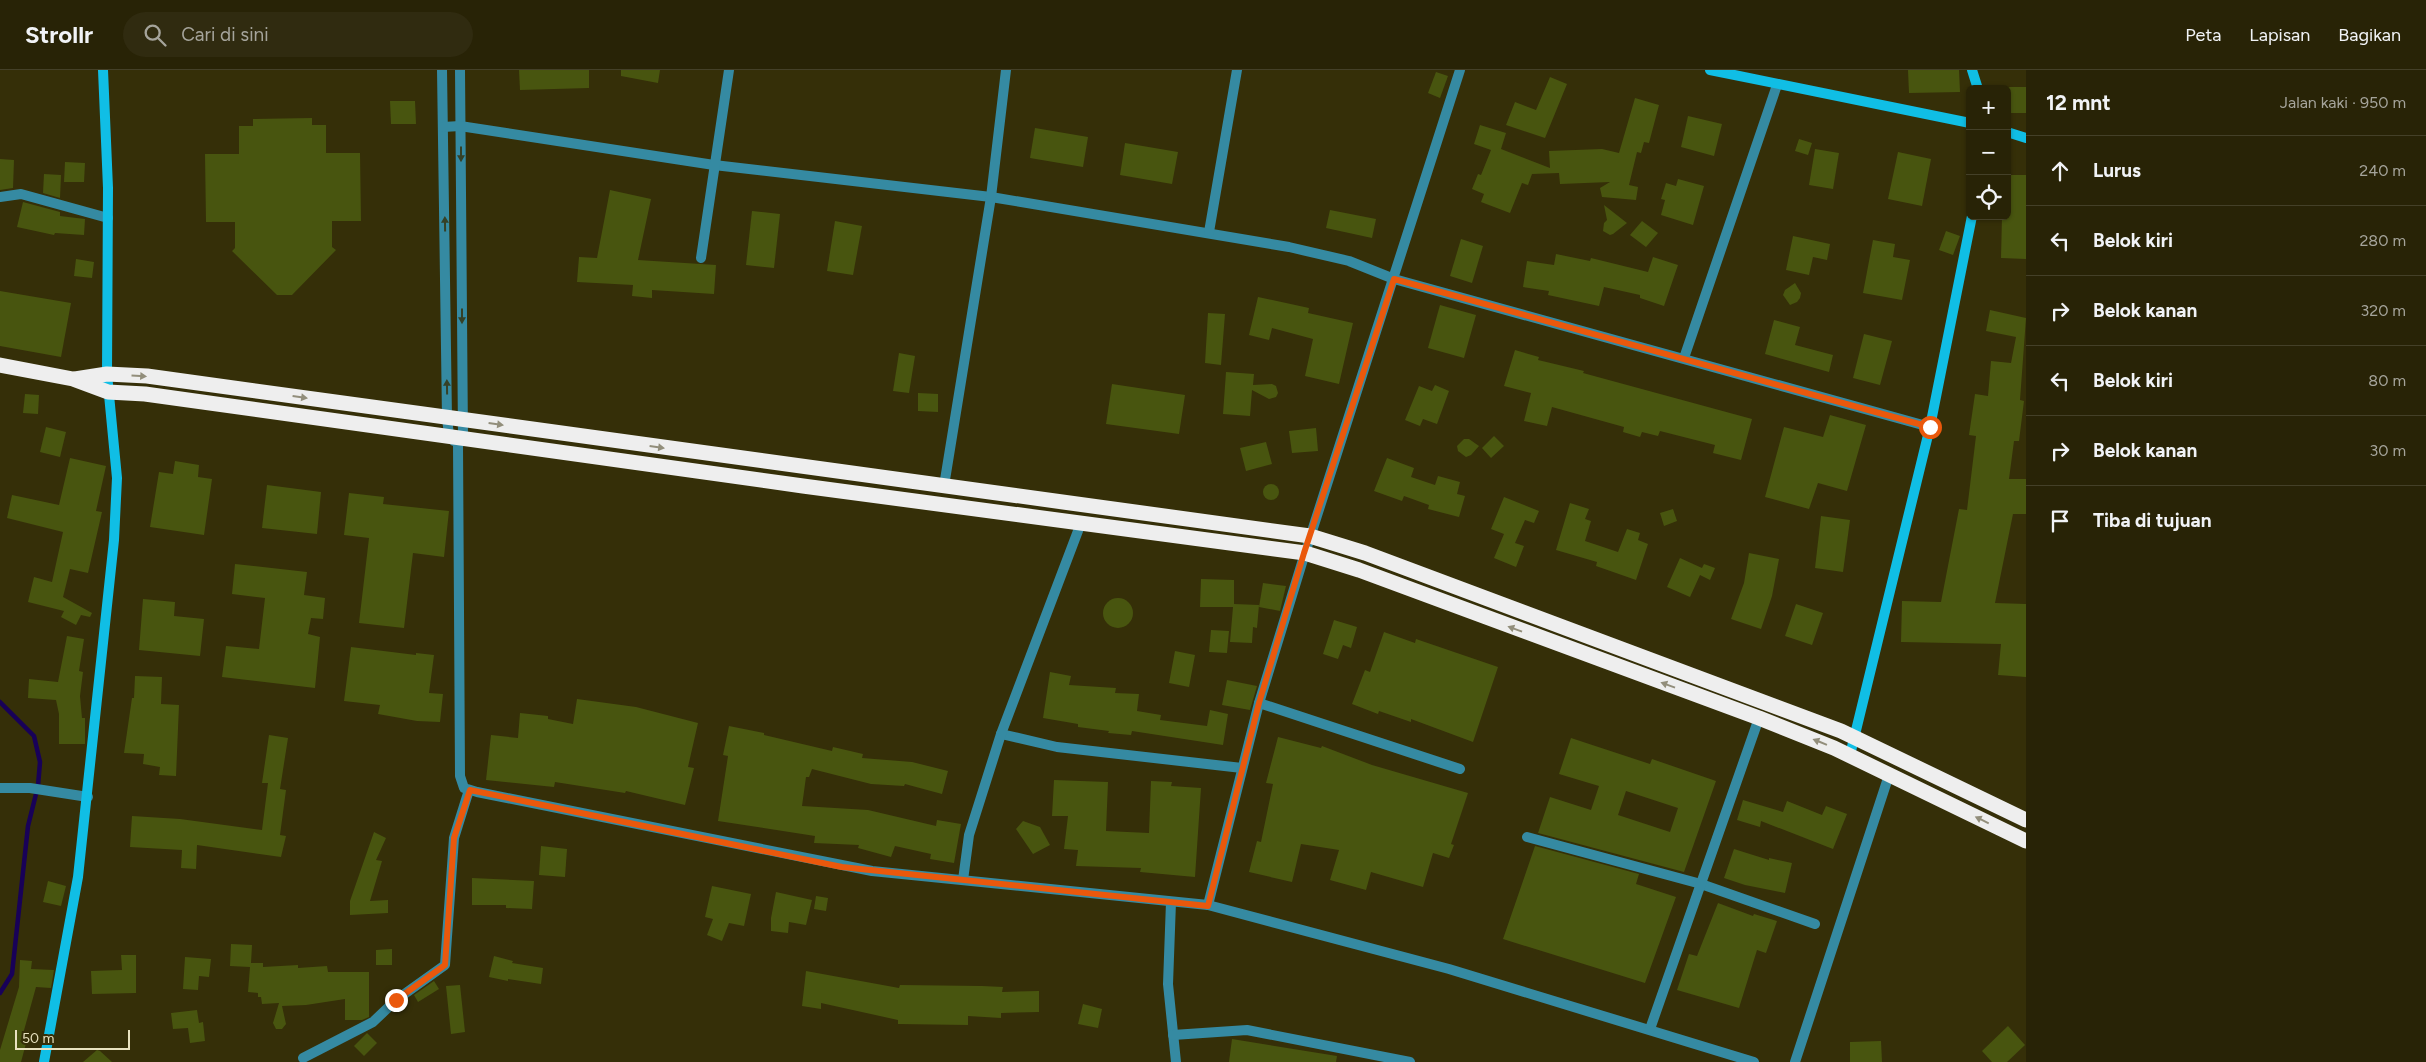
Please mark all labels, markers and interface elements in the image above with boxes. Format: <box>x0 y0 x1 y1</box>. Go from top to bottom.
search box <box>123 12 473 57</box>
text: Strollr <box>25 20 93 49</box>
icon: search <box>141 21 169 49</box>
text: Cari di sini <box>181 23 269 46</box>
text: Peta <box>2185 24 2221 46</box>
text: Lapisan <box>2249 24 2310 46</box>
text: Bagikan <box>2338 24 2401 46</box>
map controls <box>1966 85 2011 220</box>
button: + <box>1966 85 2011 130</box>
text: 12 mnt <box>2046 90 2111 115</box>
text: Jalan kaki · 950 m <box>2280 93 2406 112</box>
button: − <box>1966 130 2011 175</box>
one-way arrow <box>457 146 465 162</box>
icon: ahead <box>2046 157 2074 185</box>
text: Lurus <box>2093 159 2141 182</box>
text: 240 m <box>2359 161 2406 180</box>
button: locate <box>1966 175 2011 220</box>
one-way arrow <box>440 216 448 232</box>
icon: left <box>2046 227 2074 255</box>
text: Belok kiri <box>2093 229 2173 252</box>
text: 280 m <box>2359 231 2406 250</box>
icon: right <box>2046 297 2074 325</box>
text: Belok kanan <box>2093 299 2197 322</box>
text: 320 m <box>2361 301 2406 320</box>
one-way arrow <box>458 308 466 324</box>
icon: left <box>2046 367 2074 395</box>
text: Belok kiri <box>2093 369 2173 392</box>
text: 80 m <box>2368 371 2406 390</box>
one-way arrow <box>131 372 147 380</box>
one-way arrow <box>443 378 451 394</box>
one-way arrow <box>292 393 308 401</box>
route start <box>1919 416 1942 439</box>
one-way arrow <box>488 420 504 428</box>
icon: right <box>2046 437 2074 465</box>
text: Belok kanan <box>2093 439 2197 462</box>
text: 30 m <box>2369 441 2406 460</box>
one-way arrow <box>649 443 665 451</box>
icon: arrive <box>2046 507 2074 535</box>
text: Tiba di tujuan <box>2093 509 2212 532</box>
one-way arrow <box>1507 625 1522 633</box>
one-way arrow <box>1660 681 1675 689</box>
one-way arrow <box>1813 738 1827 746</box>
one-way arrow <box>1975 816 1989 824</box>
route end <box>385 989 408 1012</box>
scale bar <box>15 1027 130 1050</box>
text: 50 m <box>22 1030 54 1047</box>

